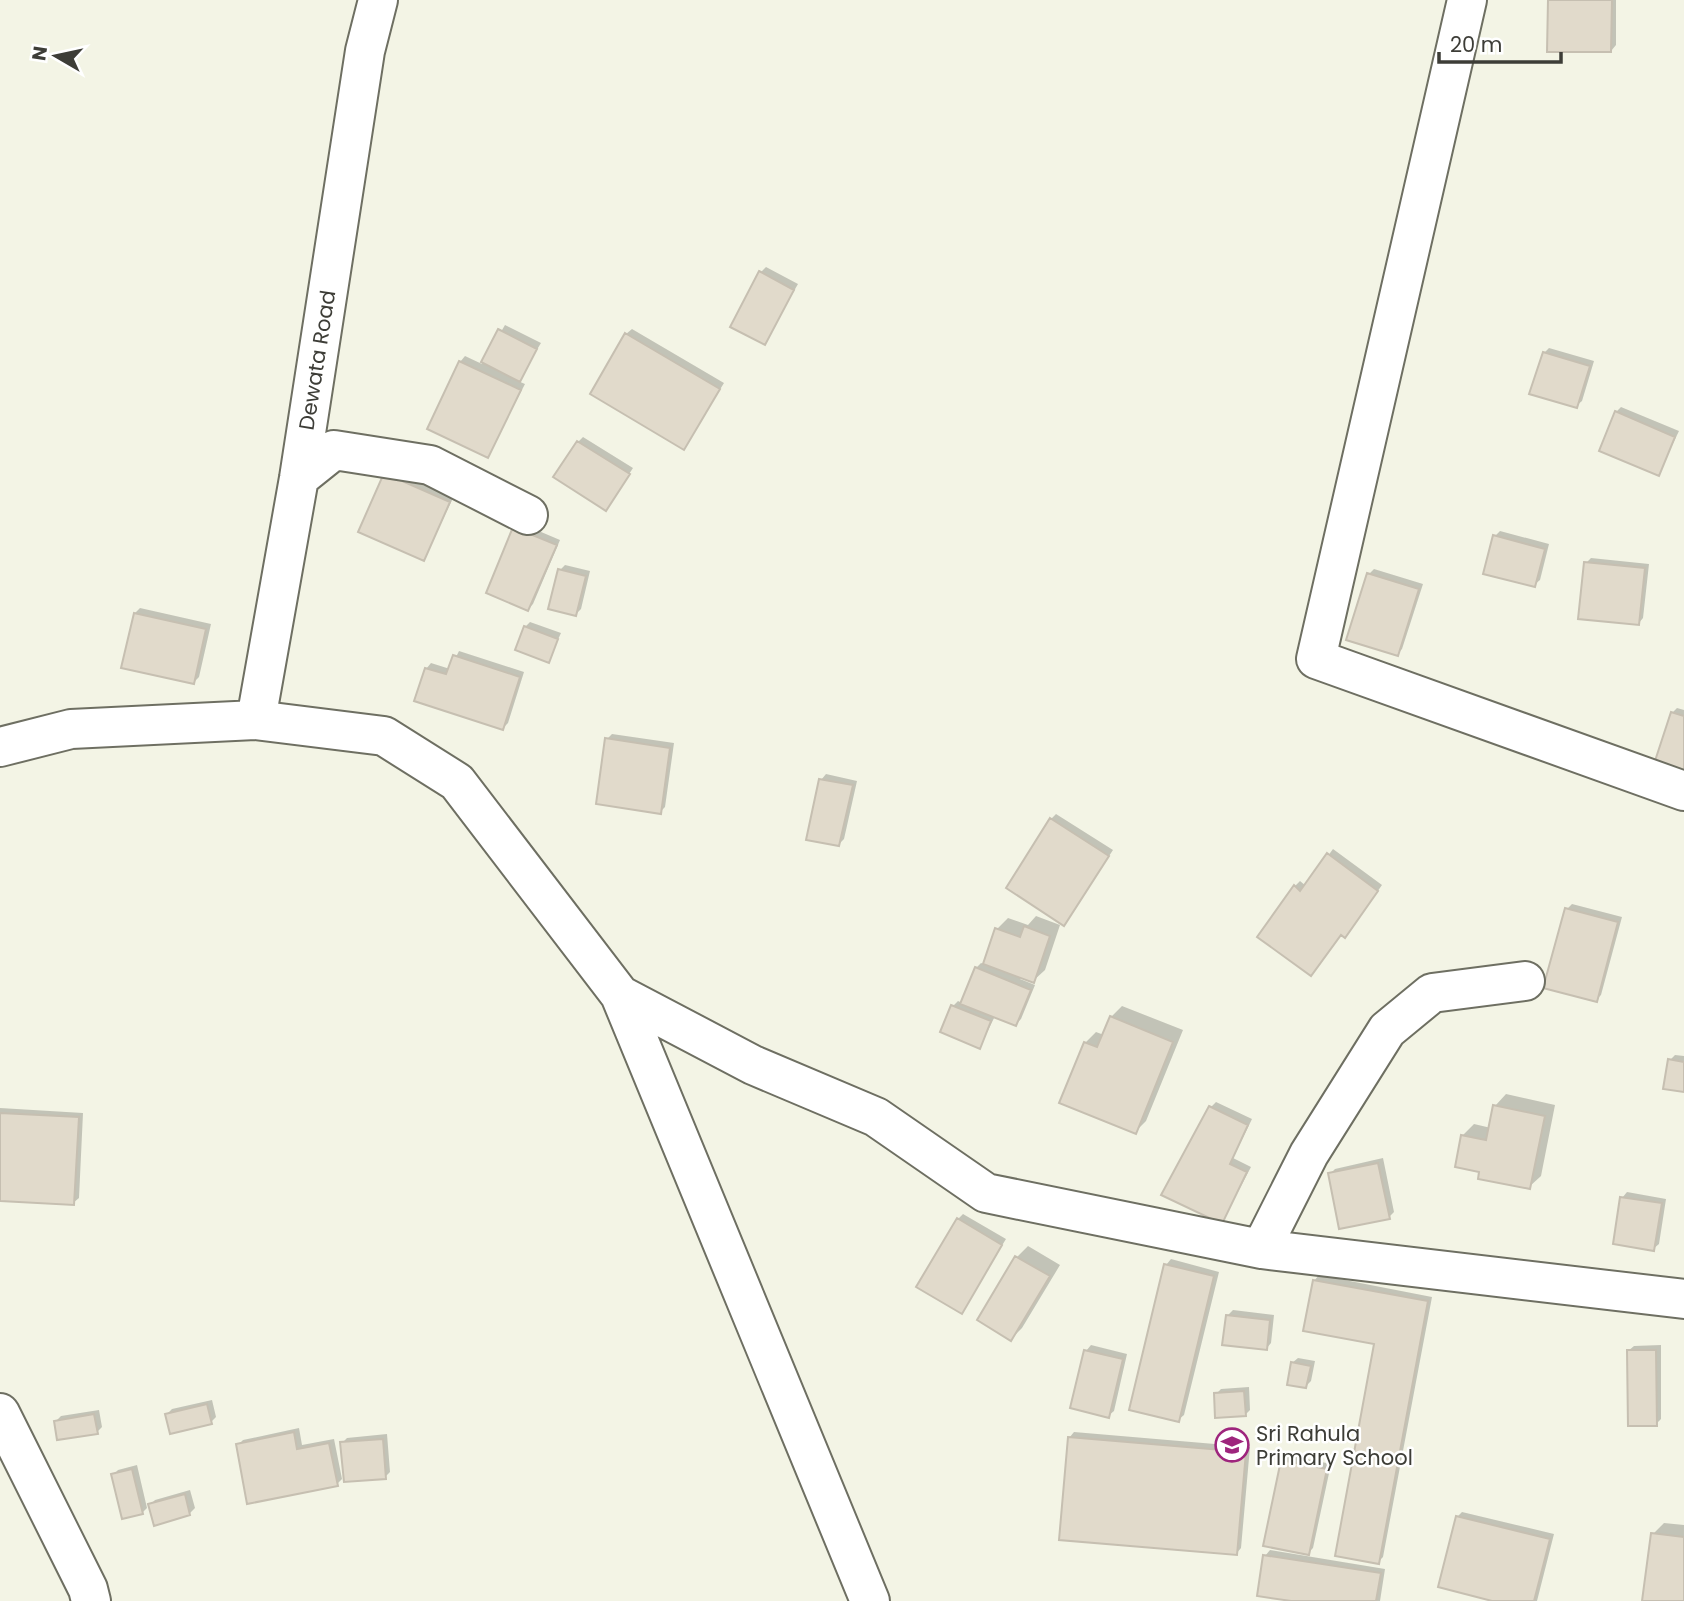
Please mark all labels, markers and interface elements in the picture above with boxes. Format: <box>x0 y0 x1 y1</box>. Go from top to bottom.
north arrow <box>21 21 91 91</box>
scale bar <box>1439 21 1562 65</box>
text: 20 m <box>1450 30 1503 59</box>
text: N <box>25 44 54 63</box>
street label: Dewata Road <box>292 288 342 432</box>
place label: Sri Rahula Primary School <box>1256 1419 1413 1472</box>
school or university icon: Sri Rahula Primary School <box>1213 1426 1251 1464</box>

